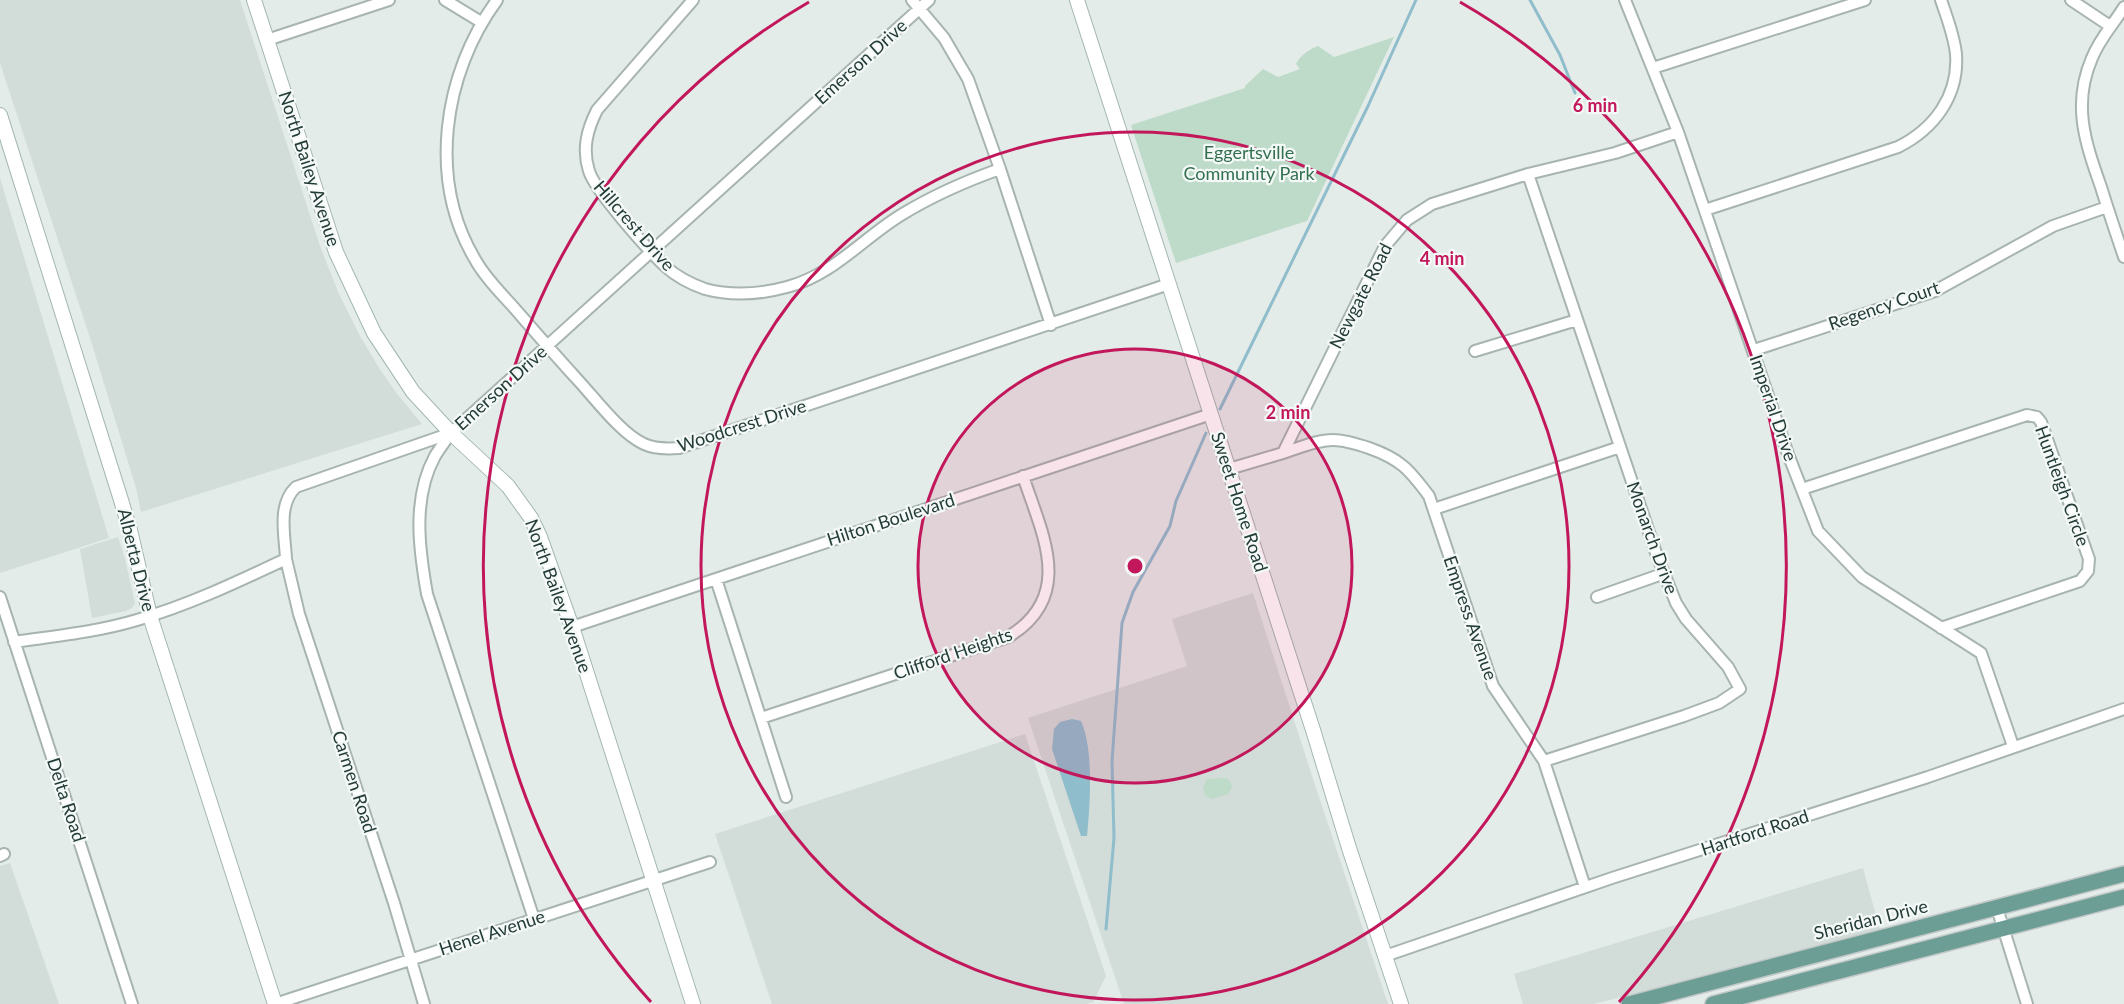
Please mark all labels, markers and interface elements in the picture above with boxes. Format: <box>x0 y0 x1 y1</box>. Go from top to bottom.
street label: Emerson Drive <box>810 14 911 108</box>
street label: North Bailey Avenue <box>274 88 345 249</box>
text: 6 min <box>1573 94 1617 116</box>
park label: Eggertsville Community Park <box>1183 141 1315 184</box>
street label: Hillcrest Drive <box>590 176 680 275</box>
street label: Newgate Road <box>1324 239 1396 352</box>
text: 4 min <box>1420 247 1464 269</box>
street label: Regency Court <box>1825 276 1943 334</box>
street label: Emerson Drive <box>450 340 551 434</box>
street label: Imperial Drive <box>1745 352 1802 464</box>
street label: Woodcrest Drive <box>674 394 809 456</box>
text: 2 min <box>1266 401 1310 423</box>
street label: Huntleigh Circle <box>2031 422 2095 549</box>
street label: Sweet Home Road <box>1207 429 1273 575</box>
street label: Monarch Drive <box>1622 478 1683 597</box>
street label: Hilton Boulevard <box>824 488 957 550</box>
street label: Alberta Drive <box>114 506 160 614</box>
street label: North Bailey Avenue <box>521 516 597 676</box>
street label: Empress Avenue <box>1439 553 1502 683</box>
centre of rings <box>1125 556 1145 576</box>
street label: Clifford Heights <box>890 622 1015 684</box>
street label: Carmen Road <box>328 728 382 836</box>
street label: Delta Road <box>43 755 91 845</box>
street label: Hartford Road <box>1698 804 1811 860</box>
street label: Sheridan Drive <box>1812 894 1930 944</box>
street label: Henel Avenue <box>436 905 548 960</box>

